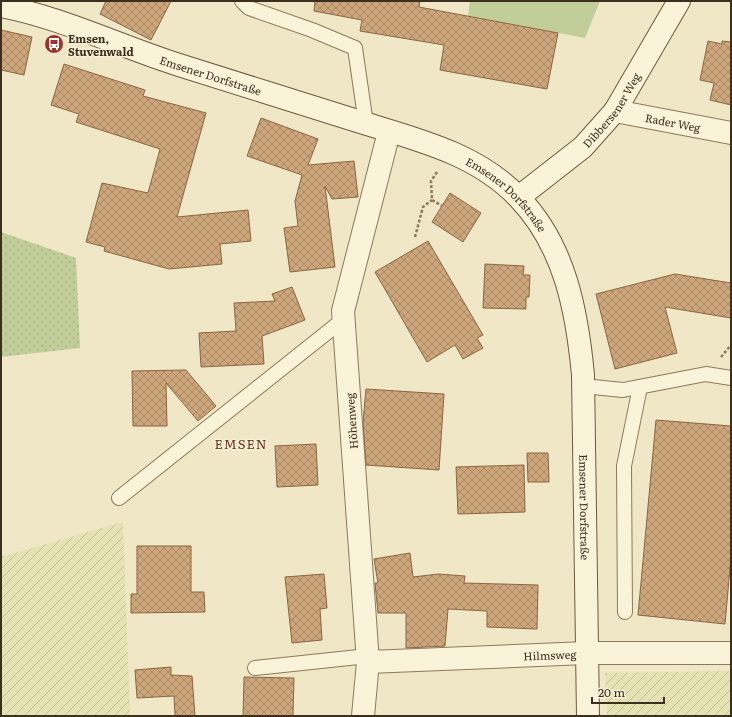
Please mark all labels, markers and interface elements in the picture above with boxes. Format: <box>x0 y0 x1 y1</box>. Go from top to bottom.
place label: Emsen, Stuvenwald <box>68 30 134 59</box>
bus stop icon: Emsen, Stuvenwald <box>43 33 65 55</box>
street label: Emsener Dorfstraße <box>158 51 264 99</box>
street label: Dibbersener Weg <box>578 69 644 151</box>
street label: Rader Weg <box>644 109 703 135</box>
street label: Emsener Dorfstraße <box>463 153 551 235</box>
street label: Höhenweg <box>341 392 361 450</box>
district label: EMSEN <box>214 434 268 453</box>
street label: Emsener Dorfstraße <box>576 454 594 560</box>
street label: Hilmsweg <box>523 645 578 664</box>
scale bar <box>592 679 664 705</box>
text: 20 m <box>598 683 625 701</box>

